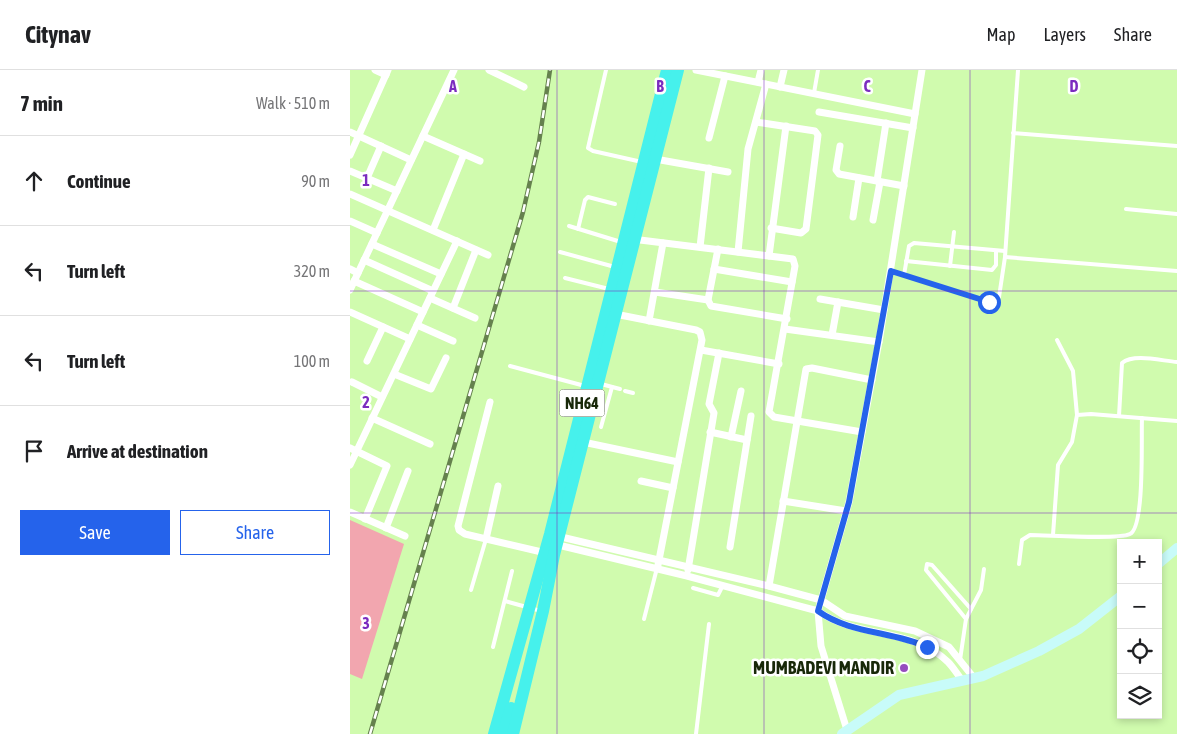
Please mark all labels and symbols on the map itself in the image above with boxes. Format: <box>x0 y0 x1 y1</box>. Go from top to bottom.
text: A <box>448 77 457 95</box>
text: B <box>656 77 664 95</box>
text: C <box>863 77 871 95</box>
text: D <box>1070 77 1079 95</box>
text: 1 <box>362 171 370 189</box>
route start <box>978 291 1001 314</box>
road number: NH64 <box>560 389 604 416</box>
text: 2 <box>362 393 370 411</box>
text: 3 <box>362 614 370 632</box>
route end <box>916 636 939 659</box>
place label: MUMBADEVI MANDIR <box>753 657 894 678</box>
marker: MUMBADEVI MANDIR <box>898 662 910 674</box>

